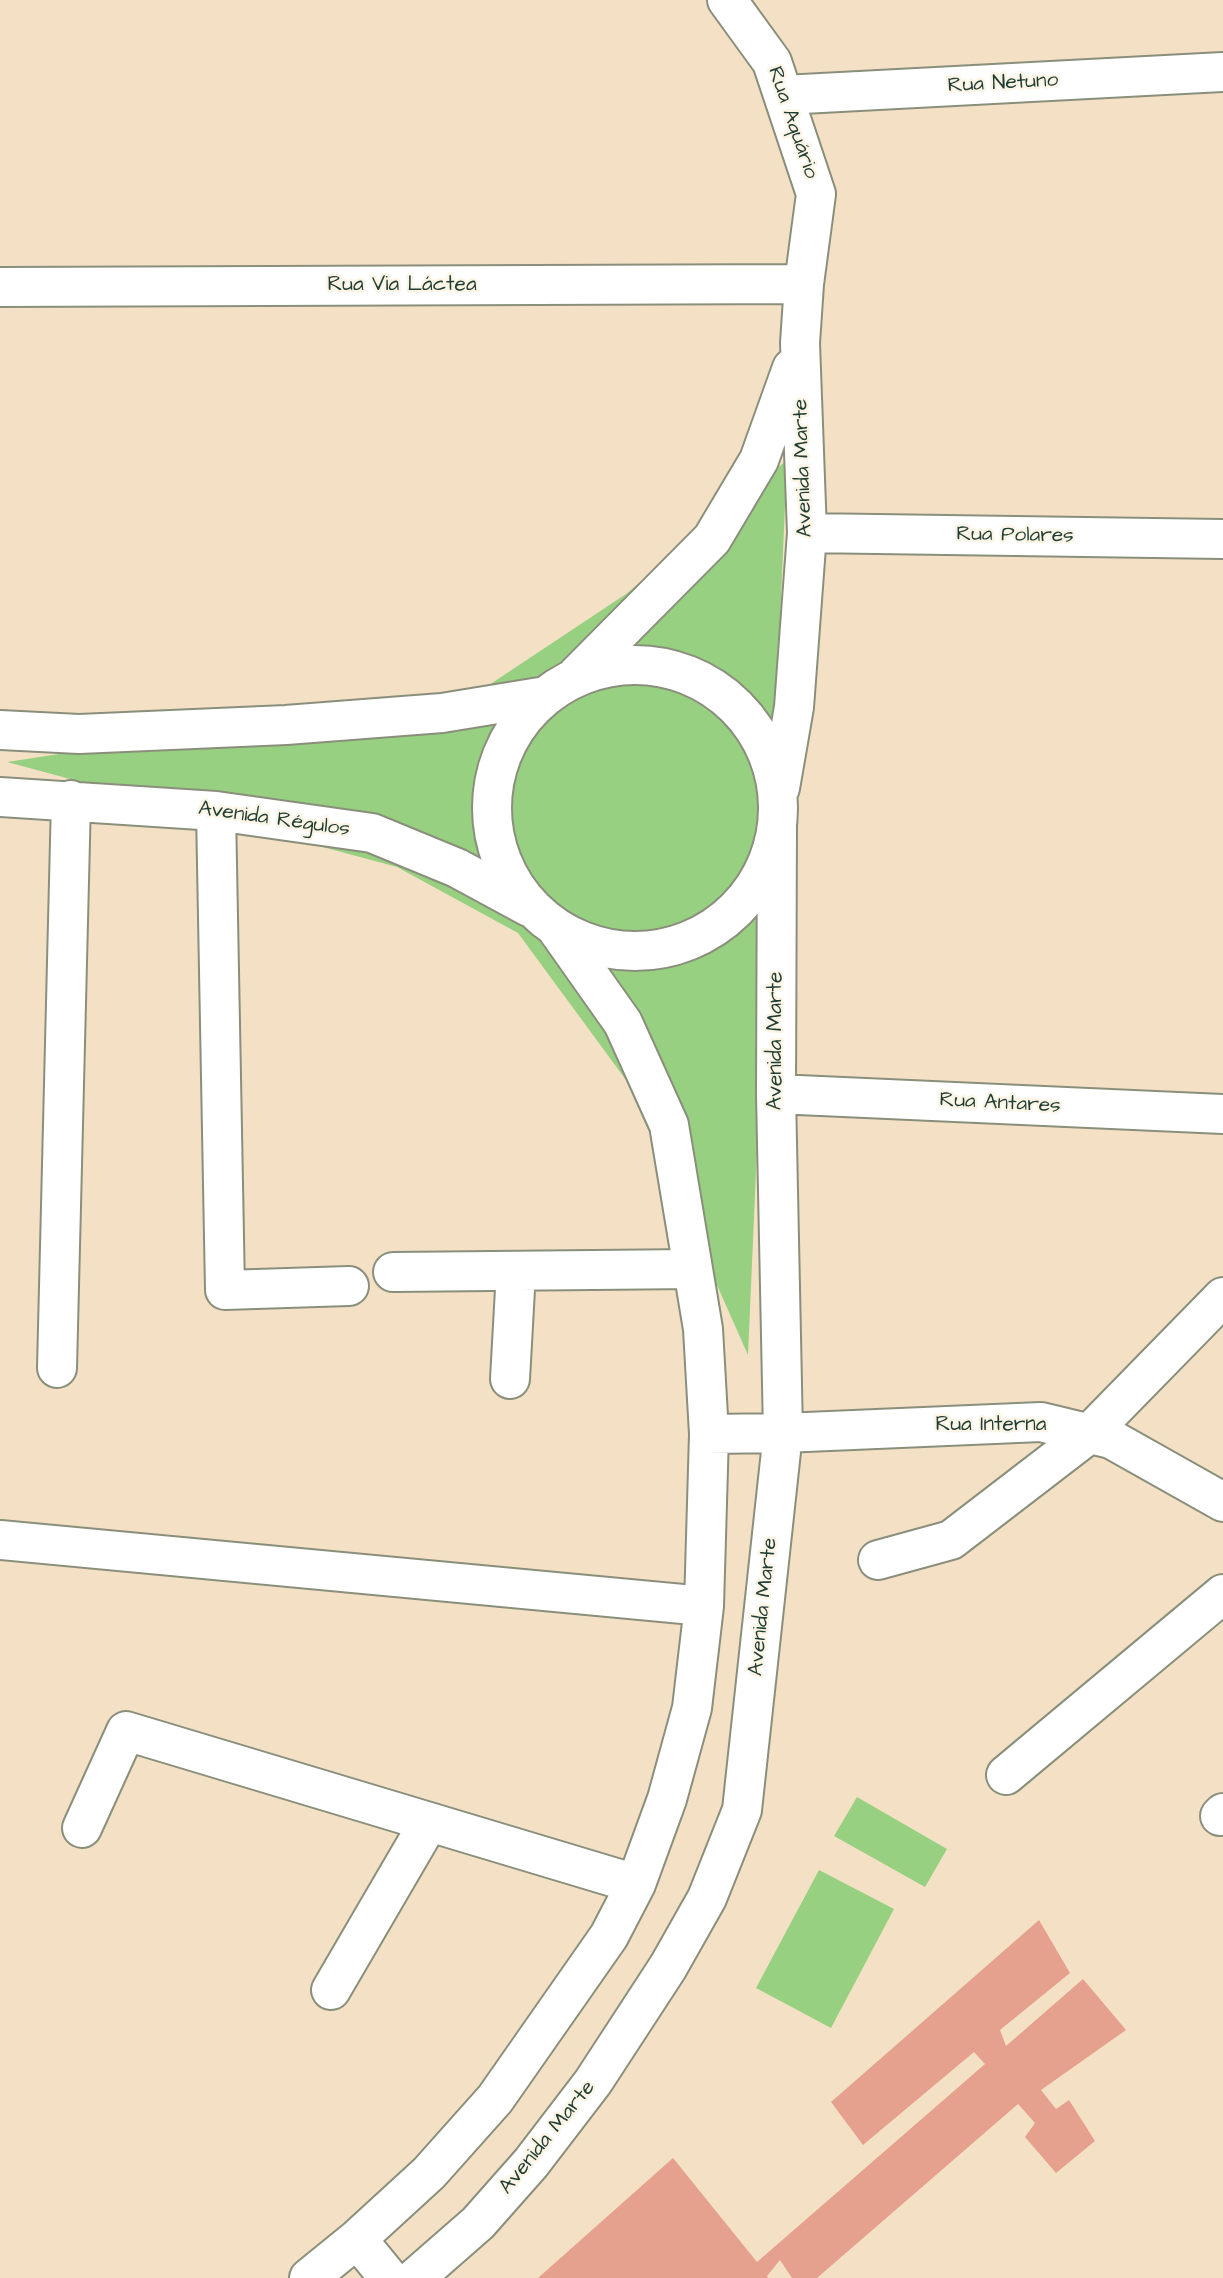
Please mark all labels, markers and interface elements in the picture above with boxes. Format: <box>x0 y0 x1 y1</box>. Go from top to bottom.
street label: Rua Aquário <box>761 64 823 182</box>
street label: Rua Netuno <box>947 69 1059 99</box>
street label: Rua Via Láctea <box>327 273 477 299</box>
street label: Avenida Marte <box>789 398 819 538</box>
street label: Rua Polares <box>956 522 1074 550</box>
street label: Avenida Régulos <box>197 797 351 843</box>
street label: Avenida Marte <box>764 972 790 1110</box>
street label: Rua Antares <box>939 1088 1061 1120</box>
street label: Rua Interna <box>935 1413 1047 1439</box>
street label: Avenida Marte <box>744 1537 784 1677</box>
street label: Avenida Marte <box>495 2076 601 2200</box>

